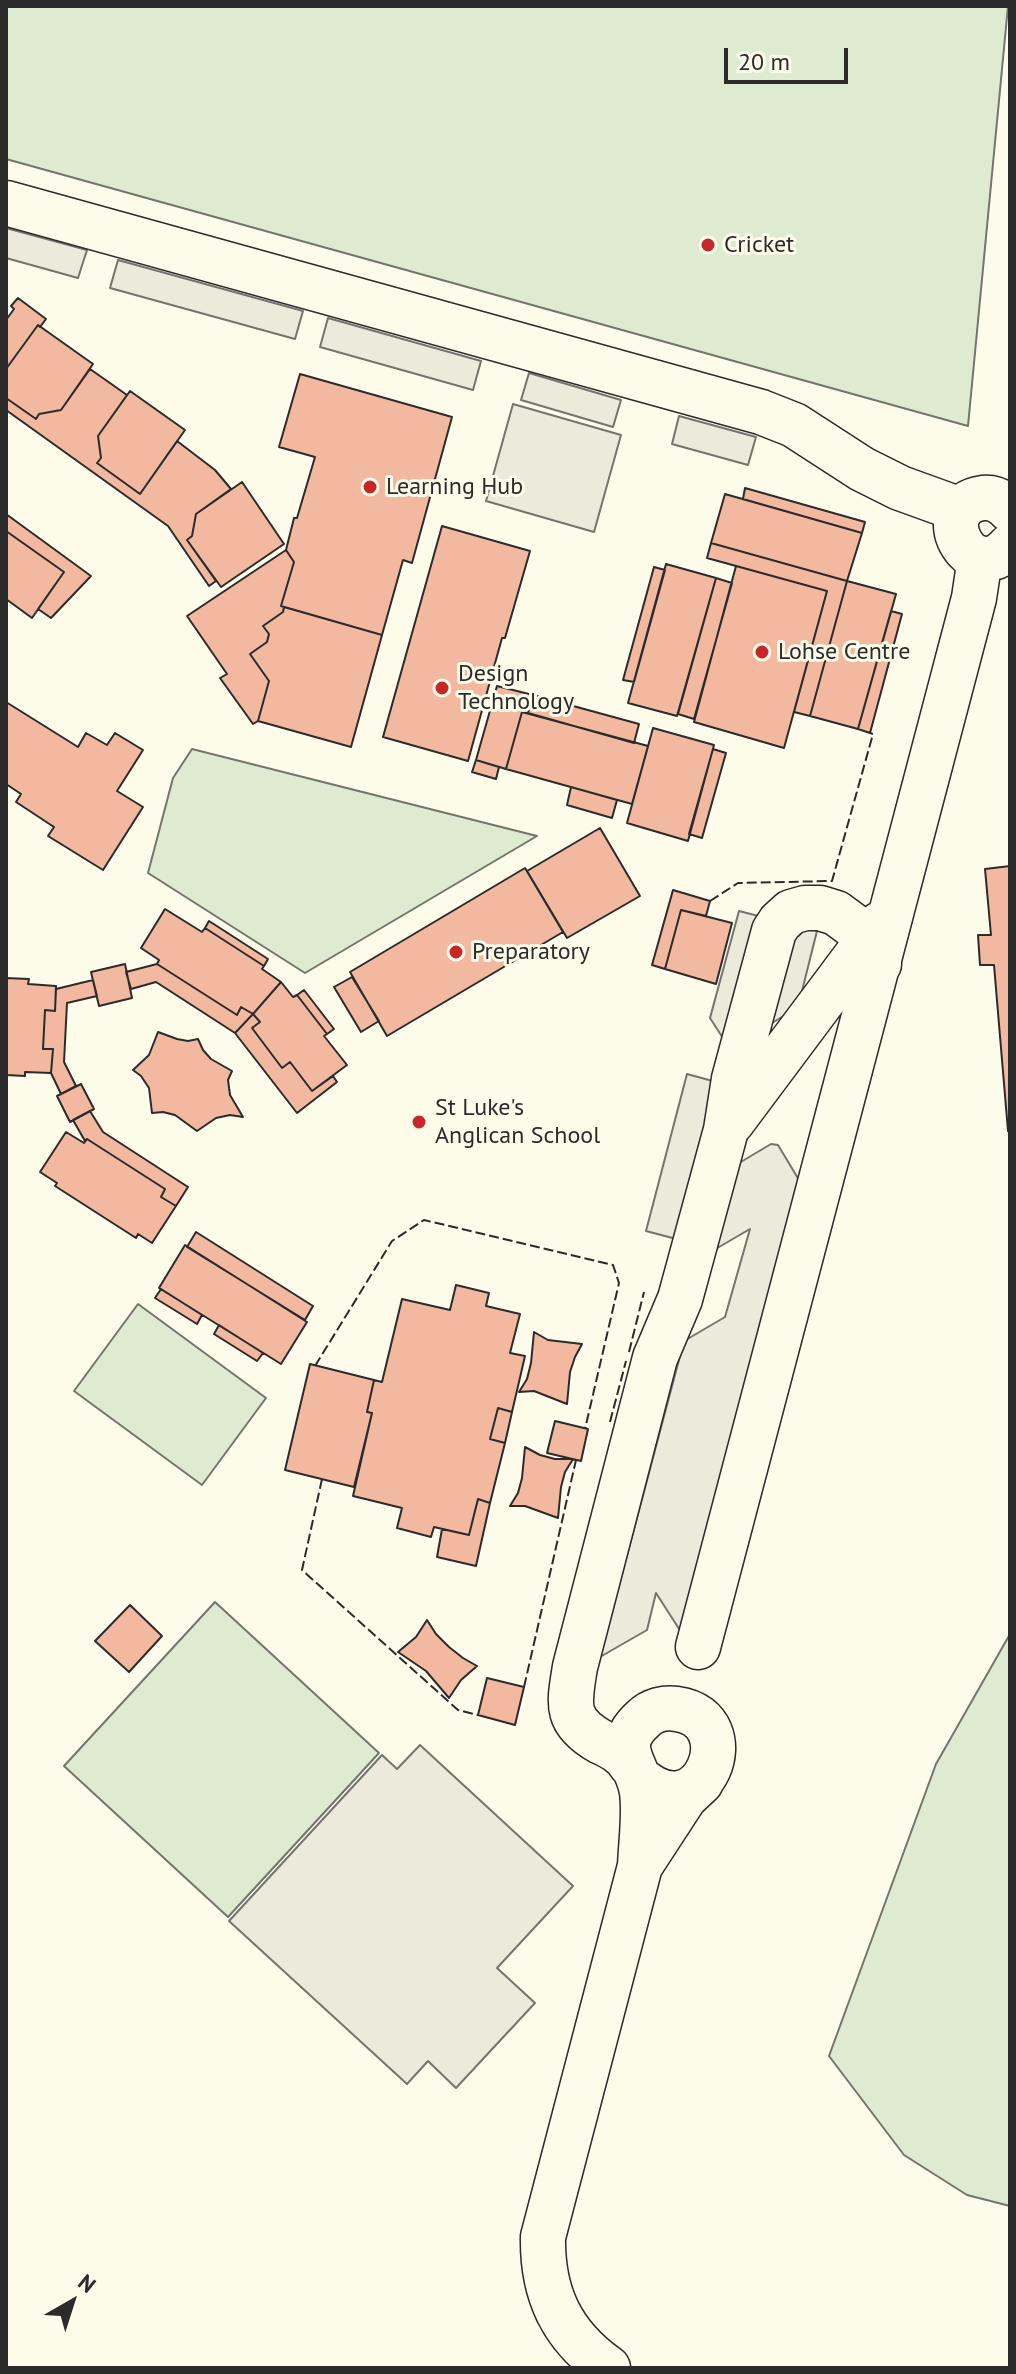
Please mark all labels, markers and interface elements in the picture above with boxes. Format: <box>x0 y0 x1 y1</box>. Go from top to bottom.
scale bar <box>728 32 852 82</box>
text: 20 m <box>738 46 790 77</box>
place label: Cricket <box>724 231 794 259</box>
marker: Cricket <box>699 236 717 254</box>
place label: Learning Hub <box>386 473 523 501</box>
marker: Learning Hub <box>361 478 379 496</box>
place label: Lohse Centre <box>778 638 910 666</box>
marker: Lohse Centre <box>753 643 771 661</box>
place label: Design Technology <box>458 660 574 716</box>
marker: Design Technology <box>433 679 451 697</box>
place label: Preparatory <box>472 938 590 966</box>
marker: Preparatory <box>447 943 465 961</box>
place label: St Luke's Anglican School <box>435 1094 600 1150</box>
marker: St Luke's Anglican School <box>410 1113 428 1131</box>
north arrow <box>32 2262 112 2342</box>
text: N <box>73 2268 102 2299</box>

